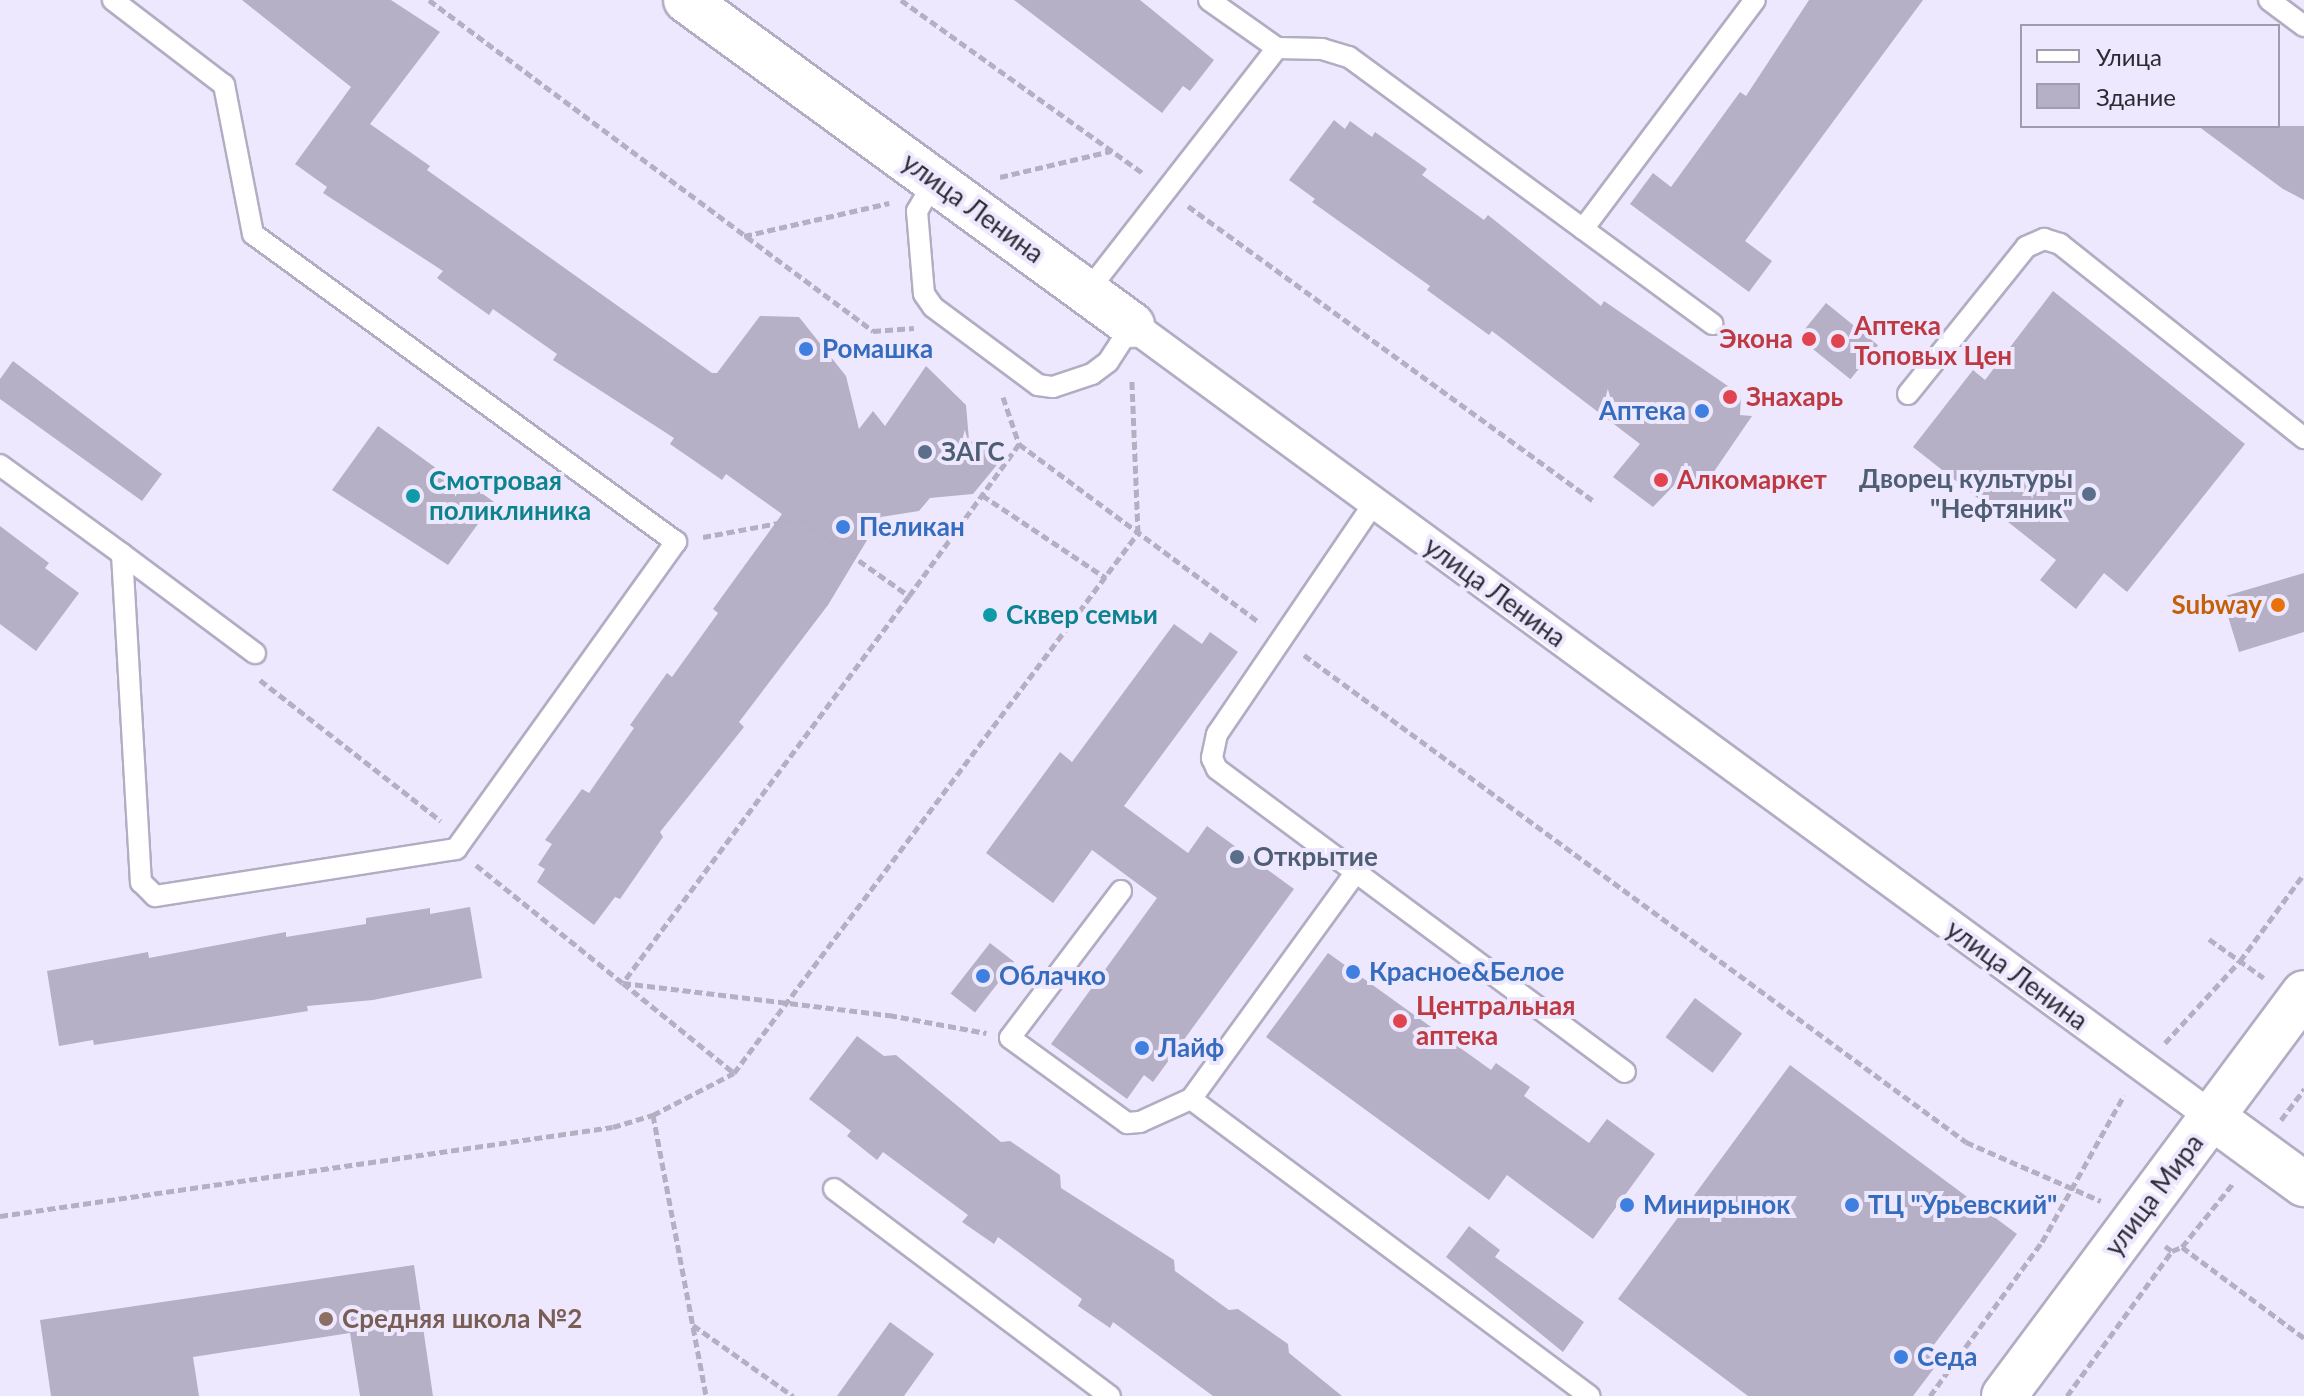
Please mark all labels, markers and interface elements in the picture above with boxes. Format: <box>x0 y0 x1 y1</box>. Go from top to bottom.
legend <box>2020 24 2280 128</box>
text: Улица <box>2096 42 2162 71</box>
text: Здание <box>2096 82 2176 111</box>
street label: улица Ленина <box>896 146 1050 270</box>
place label: Аптека Топовых Цен <box>1854 310 2012 372</box>
place label: Экона <box>1719 323 1793 355</box>
marker: Экона <box>1800 330 1818 348</box>
marker: Аптека Топовых Цен <box>1829 332 1847 350</box>
place label: Ромашка <box>822 333 933 365</box>
marker: Ромашка <box>797 340 815 358</box>
place label: Знахарь <box>1746 381 1843 413</box>
marker: Знахарь <box>1721 388 1739 406</box>
place label: Аптека <box>1599 395 1686 427</box>
marker: Аптека <box>1693 402 1711 420</box>
place label: ЗАГС <box>941 436 1005 468</box>
marker: ЗАГС <box>916 443 934 461</box>
place label: Дворец культуры "Нефтяник" <box>1859 463 2073 524</box>
place label: Алкомаркет <box>1677 464 1827 496</box>
place label: Смотровая поликлиника <box>429 465 591 526</box>
marker: Алкомаркет <box>1652 471 1670 489</box>
marker: Дворец культуры "Нефтяник" <box>2080 485 2098 503</box>
marker: Смотровая поликлиника <box>404 487 422 505</box>
place label: Пеликан <box>859 511 965 543</box>
marker: Пеликан <box>834 518 852 536</box>
street label: улица Ленина <box>1418 530 1572 654</box>
place label: Subway <box>2171 589 2262 621</box>
marker: Subway <box>2269 596 2287 614</box>
place label: Сквер семьи <box>1006 599 1158 631</box>
marker: Сквер семьи <box>981 606 999 624</box>
place label: Открытие <box>1253 841 1378 873</box>
marker: Открытие <box>1228 848 1246 866</box>
street label: улица Ленина <box>1940 913 2094 1037</box>
place label: Красное&Белое <box>1369 956 1564 988</box>
place label: Облачко <box>999 960 1106 992</box>
marker: Красное&Белое <box>1344 963 1362 981</box>
marker: Облачко <box>974 967 992 985</box>
place label: Центральная аптека <box>1416 990 1575 1052</box>
marker: Центральная аптека <box>1391 1012 1409 1030</box>
place label: Лайф <box>1158 1032 1224 1064</box>
marker: Лайф <box>1133 1039 1151 1057</box>
street label: улица Мира <box>2098 1128 2210 1262</box>
place label: Минирынок <box>1643 1189 1790 1221</box>
place label: ТЦ "Урьевский" <box>1868 1189 2057 1221</box>
marker: Минирынок <box>1618 1196 1636 1214</box>
marker: ТЦ "Урьевский" <box>1843 1196 1861 1214</box>
place label: Средняя школа №2 <box>342 1303 582 1335</box>
marker: Средняя школа №2 <box>317 1310 335 1328</box>
place label: Седа <box>1917 1341 1977 1373</box>
marker: Седа <box>1892 1348 1910 1366</box>

